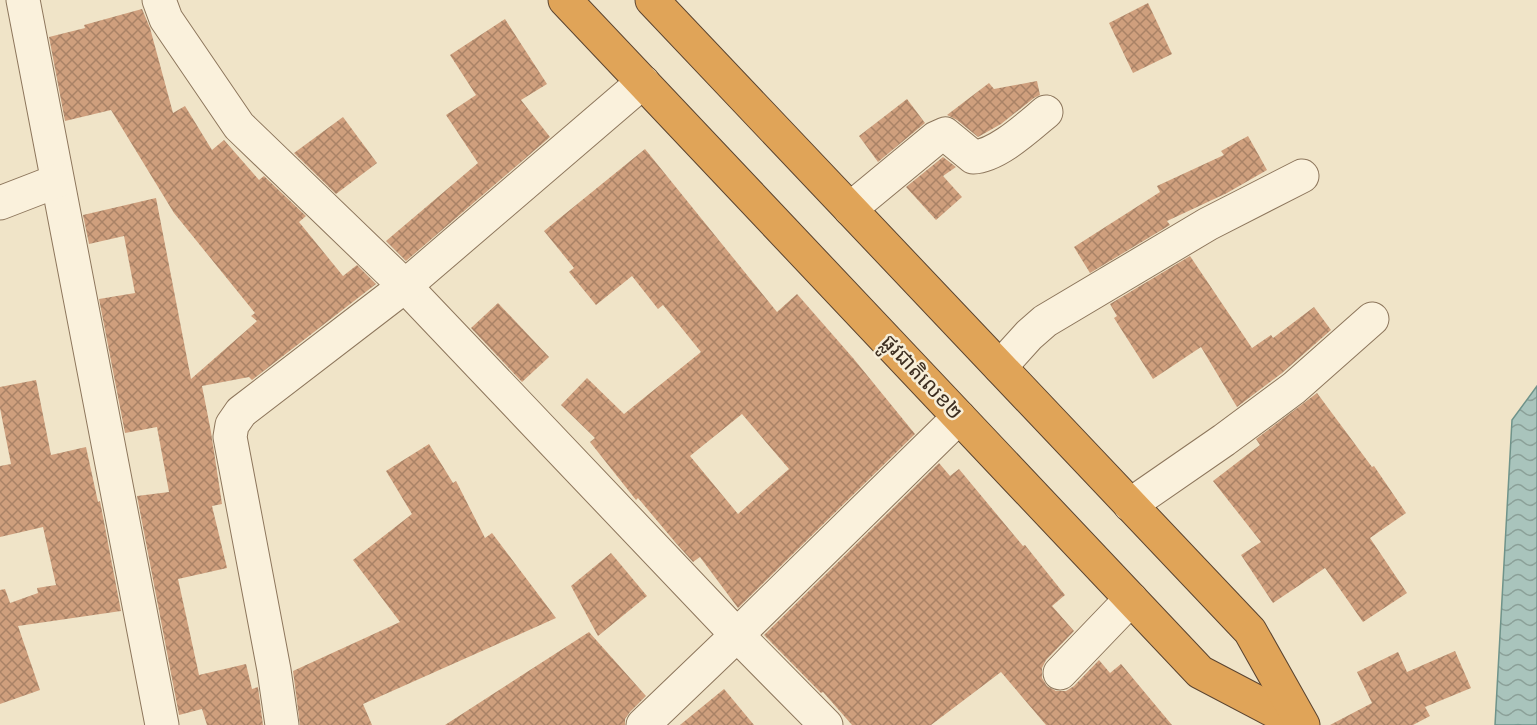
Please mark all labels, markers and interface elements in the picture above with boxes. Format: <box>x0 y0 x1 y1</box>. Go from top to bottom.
street label: ផ្លូវជាតិលេខ២ <box>871 329 968 429</box>

